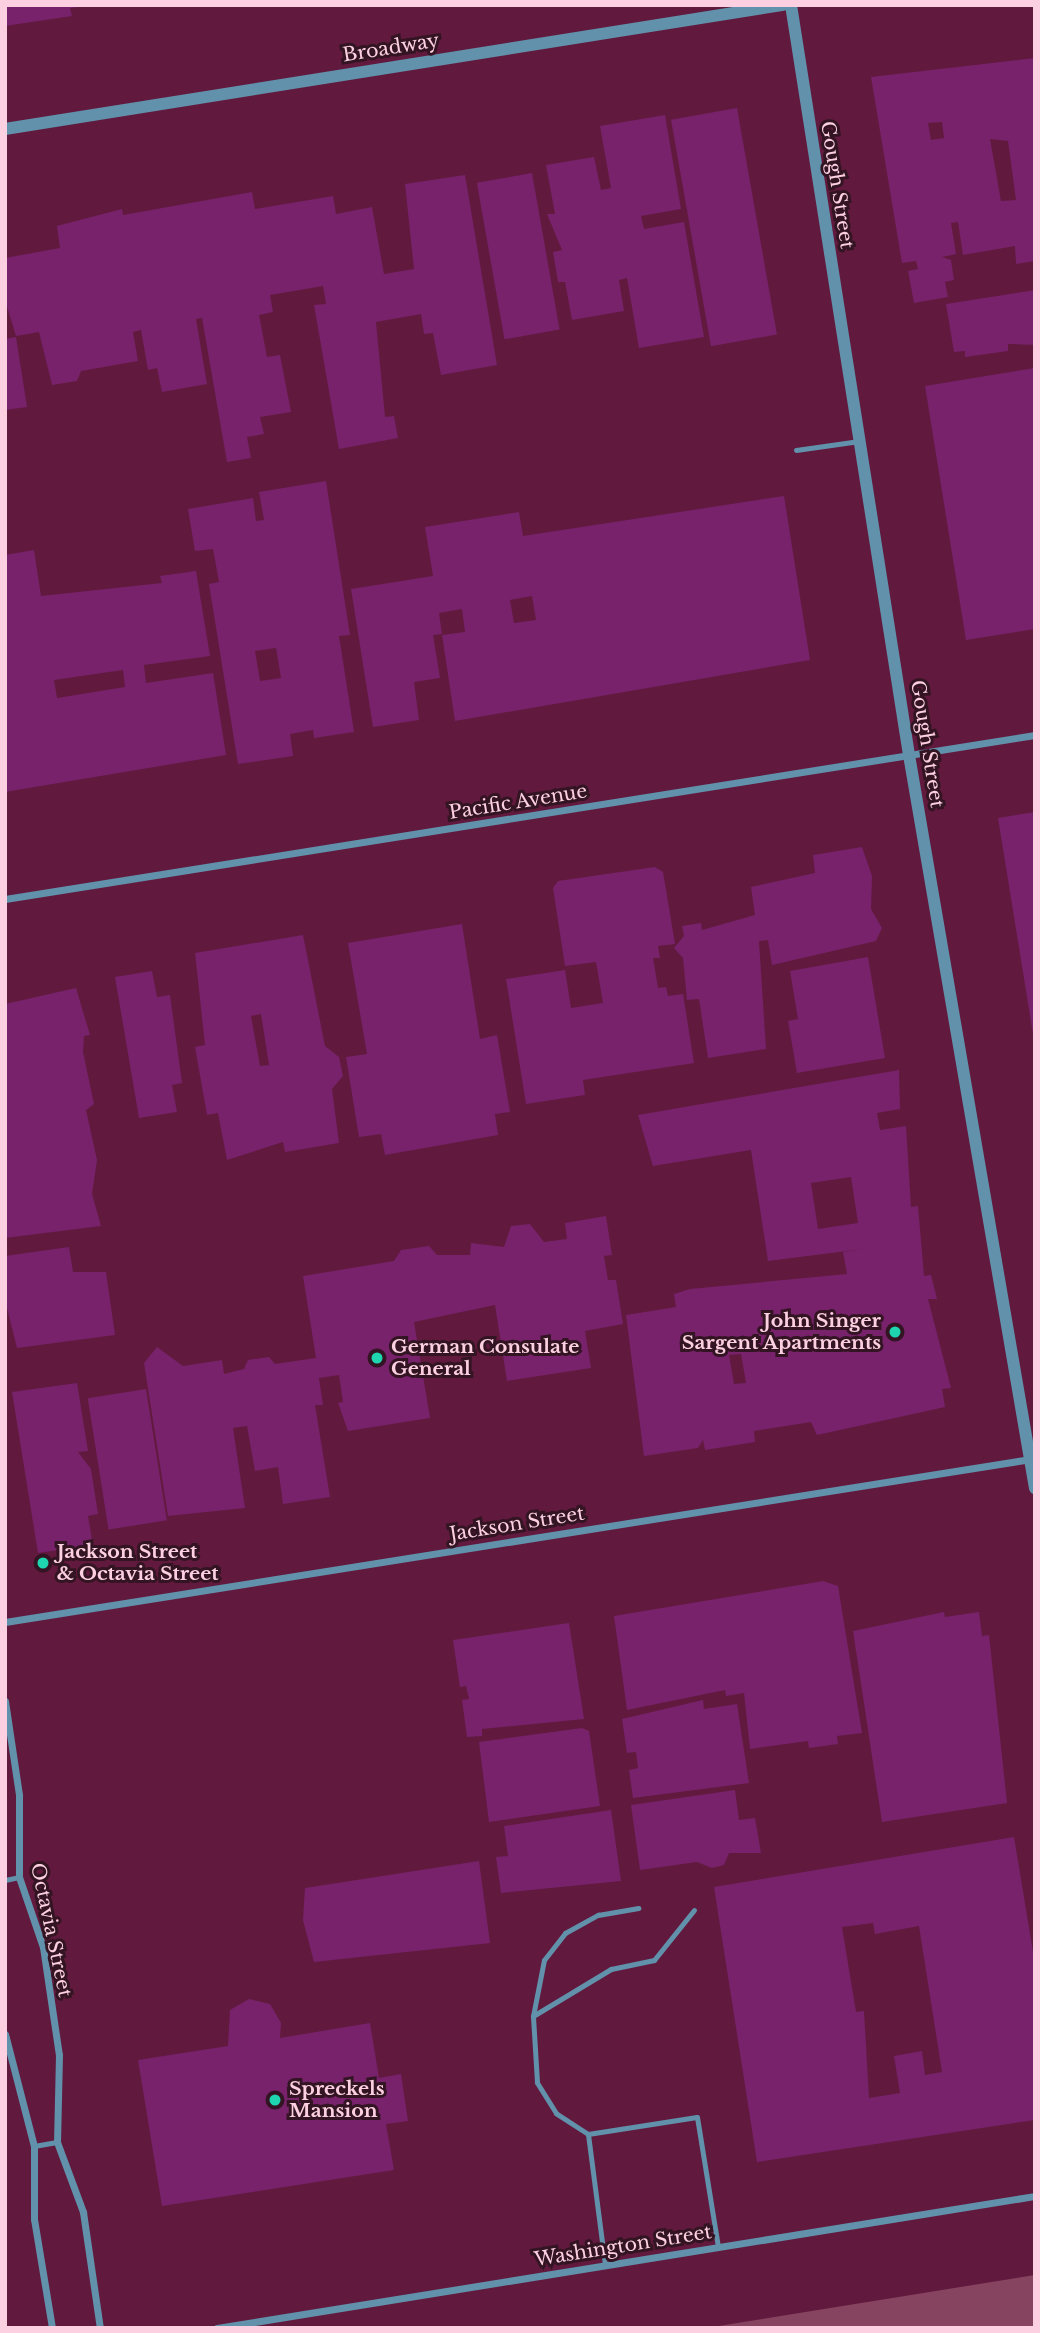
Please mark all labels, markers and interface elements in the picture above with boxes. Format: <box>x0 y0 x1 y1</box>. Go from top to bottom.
street label: Broadway <box>341 29 441 67</box>
street label: Gough Street <box>816 120 858 250</box>
street label: Gough Street <box>906 679 948 809</box>
street label: Pacific Avenue <box>447 780 589 824</box>
place label: John Singer Sargent Apartments <box>681 1310 881 1354</box>
marker: John Singer Sargent Apartments <box>887 1324 903 1340</box>
place label: German Consulate General <box>391 1336 579 1380</box>
marker: German Consulate General <box>369 1350 385 1366</box>
street label: Jackson Street <box>448 1502 586 1546</box>
place label: Jackson Street & Octavia Street <box>57 1541 219 1585</box>
marker: Jackson Street & Octavia Street <box>35 1555 51 1571</box>
street label: Octavia Street <box>26 1861 76 1999</box>
place label: Spreckels Mansion <box>289 2078 385 2122</box>
marker: Spreckels Mansion <box>267 2092 283 2108</box>
street label: Washington Street <box>533 2221 713 2271</box>

